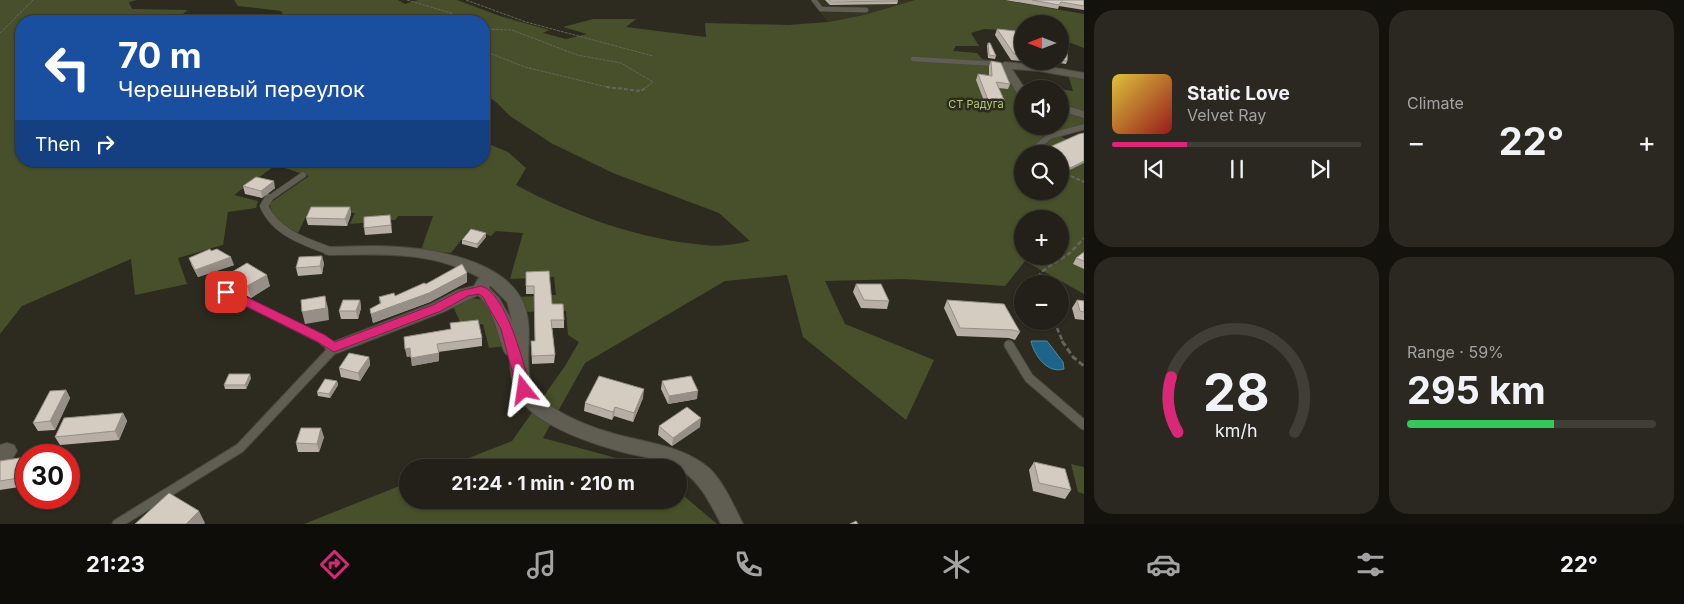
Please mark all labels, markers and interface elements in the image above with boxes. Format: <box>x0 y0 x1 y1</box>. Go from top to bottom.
north arrow <box>1014 15 1069 70</box>
map controls <box>1014 15 1069 330</box>
text: 70 m <box>118 34 202 76</box>
icon: left <box>35 35 100 100</box>
text: Черешневый переулок <box>118 76 365 102</box>
button: sound <box>1014 80 1069 135</box>
text: Static Love <box>1187 82 1290 105</box>
text: Climate <box>1407 93 1464 113</box>
park label: СТ Радуга <box>948 97 1004 111</box>
text: Velvet Ray <box>1187 105 1266 125</box>
text: 22° <box>1499 118 1564 164</box>
text: − <box>1407 125 1426 159</box>
text: + <box>1637 125 1656 159</box>
icon: right <box>91 130 119 158</box>
text: Then <box>35 133 81 156</box>
button: search <box>1014 145 1069 200</box>
icon: previous <box>1140 155 1168 183</box>
icon: pause <box>1223 155 1251 183</box>
icon: next <box>1306 155 1334 183</box>
button: + <box>1014 210 1069 265</box>
pin <box>205 271 247 313</box>
button: − <box>1014 275 1069 330</box>
icon: arrive <box>212 278 240 306</box>
text: Range · 59% <box>1407 342 1504 362</box>
text: 28 <box>1203 361 1270 424</box>
position arrow <box>497 363 549 415</box>
text: 295 km <box>1407 367 1546 413</box>
text: km/h <box>1215 420 1258 441</box>
speed limit sign: 30 <box>15 444 80 509</box>
text: 21:24 · 1 min · 210 m <box>451 472 635 495</box>
icon: directions <box>317 547 352 582</box>
icon: music <box>524 547 559 582</box>
icon: phone <box>731 547 766 582</box>
icon: climate <box>939 547 974 582</box>
icon: car <box>1146 547 1181 582</box>
icon: filters <box>1353 547 1388 582</box>
text: 21:23 <box>86 551 145 577</box>
text: 22° <box>1560 551 1598 577</box>

